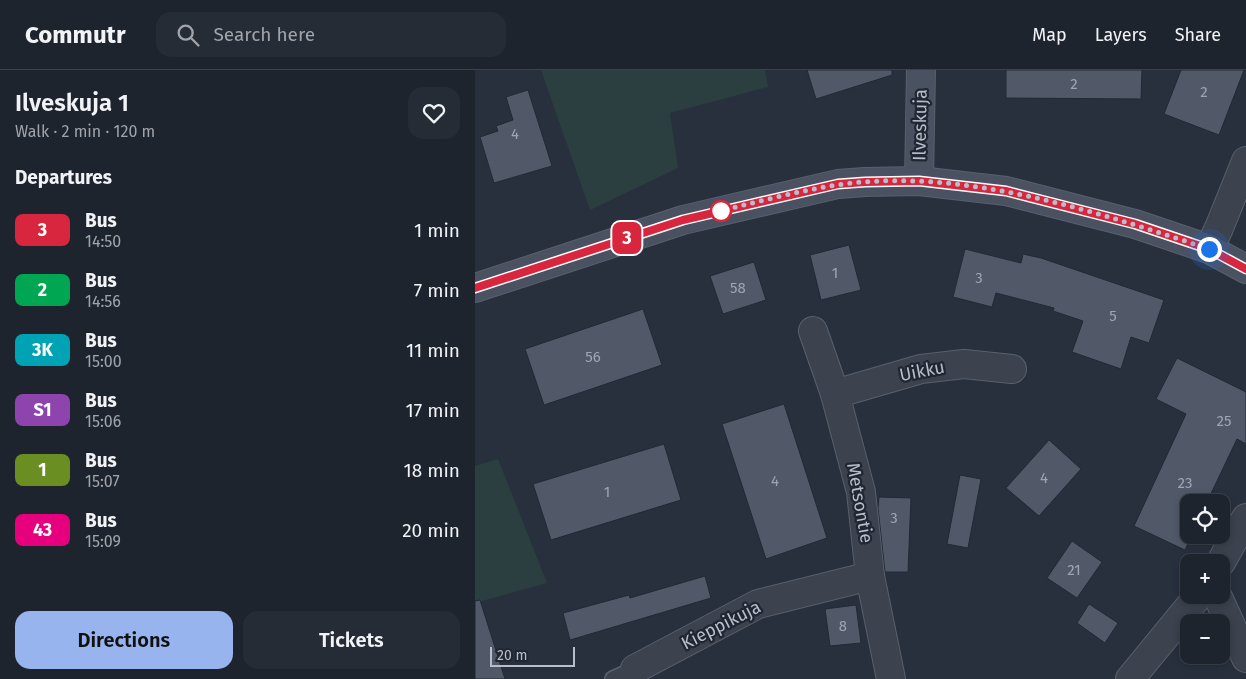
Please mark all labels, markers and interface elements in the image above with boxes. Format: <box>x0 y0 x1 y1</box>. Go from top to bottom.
search box <box>156 12 506 57</box>
text: Commutr <box>25 21 126 49</box>
icon: search <box>174 21 202 49</box>
text: Search here <box>214 23 315 46</box>
text: Map <box>1032 24 1067 46</box>
text: Layers <box>1095 24 1147 46</box>
text: Share <box>1175 24 1221 46</box>
house number: 2 <box>1070 75 1078 93</box>
house number: 2 <box>1200 83 1208 101</box>
button: heart <box>408 87 460 139</box>
text: Ilveskuja 1 <box>15 89 129 117</box>
street label: Ilveskuja <box>908 89 932 161</box>
text: Walk · 2 min · 120 m <box>15 122 155 141</box>
house number: 4 <box>511 125 519 143</box>
text: Departures <box>15 166 112 189</box>
unlabelled marker <box>710 200 732 222</box>
text: Bus <box>85 209 117 232</box>
text: 3 <box>38 219 47 241</box>
text: 1 min <box>414 219 460 242</box>
line badge: 3 <box>611 222 643 254</box>
text: 3 <box>622 227 632 249</box>
text: 14:50 <box>85 232 121 251</box>
your location <box>1197 237 1222 262</box>
house number: 1 <box>832 264 838 282</box>
text: Bus <box>85 269 117 292</box>
house number: 3 <box>975 269 983 287</box>
text: 2 <box>38 279 47 301</box>
text: 7 min <box>414 279 460 302</box>
house number: 58 <box>730 279 746 297</box>
text: 14:56 <box>85 292 121 311</box>
house number: 5 <box>1109 307 1117 325</box>
text: Bus <box>85 329 117 352</box>
text: 3K <box>32 339 53 361</box>
text: 11 min <box>406 339 460 362</box>
house number: 56 <box>585 348 601 366</box>
text: 15:00 <box>85 352 122 371</box>
street label: Uikku <box>897 356 947 386</box>
text: Bus <box>85 389 117 412</box>
text: S1 <box>34 399 52 421</box>
text: 17 min <box>406 399 460 422</box>
text: 15:06 <box>85 412 121 431</box>
house number: 25 <box>1217 412 1231 430</box>
text: Bus <box>85 449 117 472</box>
text: 1 <box>38 459 47 481</box>
text: 18 min <box>403 459 460 482</box>
street label: Metsontie <box>842 461 878 545</box>
house number: 4 <box>1040 469 1048 487</box>
text: 15:07 <box>85 472 120 491</box>
house number: 4 <box>771 472 779 490</box>
house number: 23 <box>1178 474 1192 492</box>
house number: 1 <box>604 483 610 501</box>
map controls <box>1180 494 1230 664</box>
button: locate <box>1180 494 1230 544</box>
text: Bus <box>85 509 117 532</box>
house number: 3 <box>890 509 898 527</box>
text: 43 <box>33 519 52 541</box>
text: 20 min <box>402 519 460 542</box>
text: 15:09 <box>85 532 121 551</box>
button: + <box>1180 554 1230 604</box>
house number: 21 <box>1067 561 1081 579</box>
street label: Kieppikuja <box>678 596 764 654</box>
button: Directions <box>15 611 233 669</box>
button: Tickets <box>243 611 460 669</box>
button: − <box>1180 614 1230 664</box>
house number: 8 <box>839 617 847 635</box>
scale bar <box>490 644 575 667</box>
text: 20 m <box>497 647 527 664</box>

